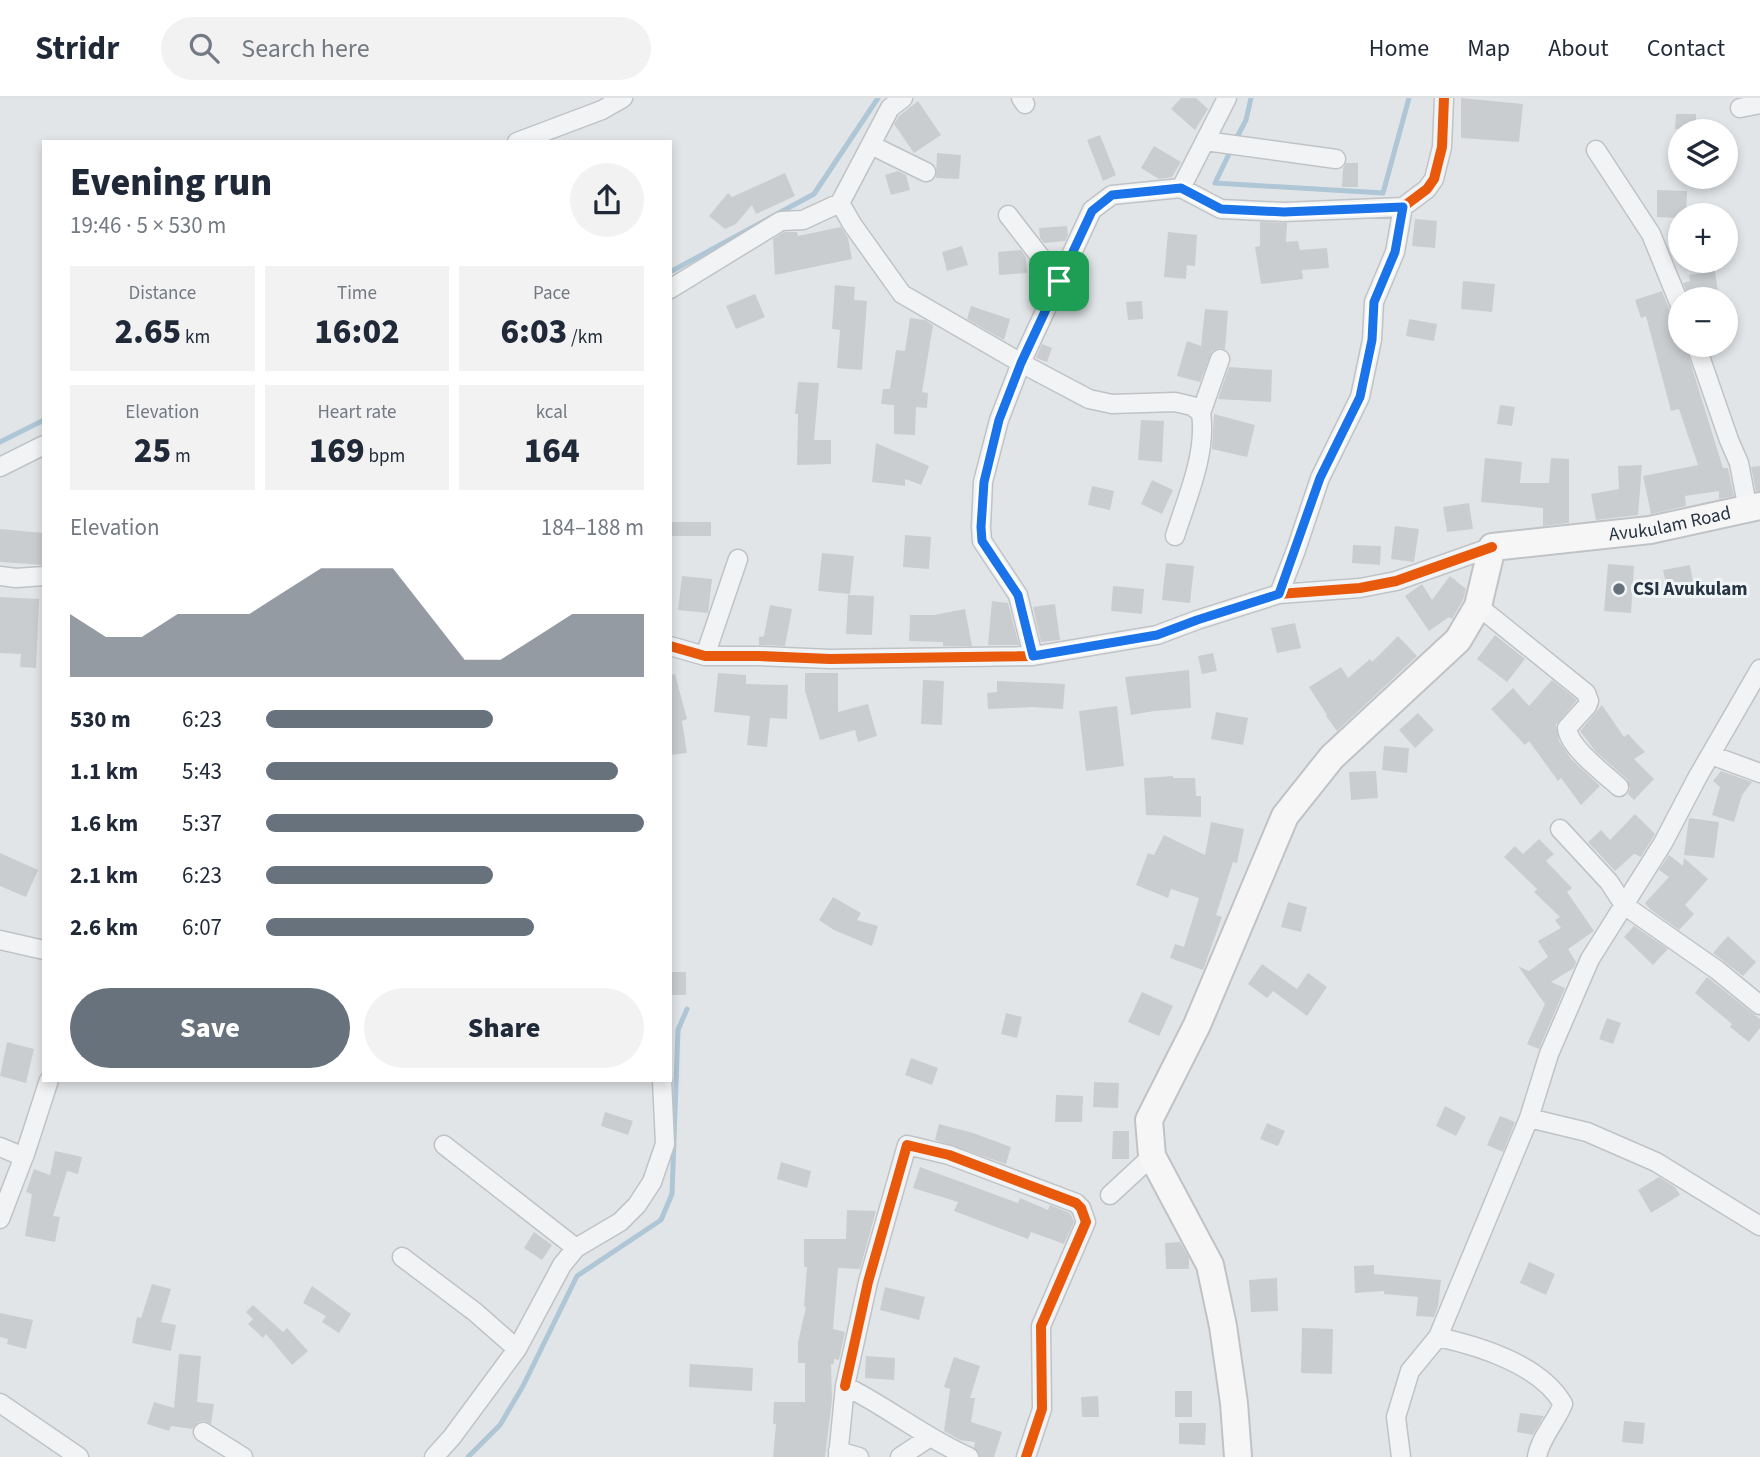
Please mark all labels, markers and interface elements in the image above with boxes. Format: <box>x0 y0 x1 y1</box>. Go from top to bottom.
search box <box>161 17 651 80</box>
text: Stridr <box>35 25 119 72</box>
icon: search <box>185 29 223 67</box>
text: Search here <box>241 30 370 67</box>
text: Home <box>1369 31 1429 66</box>
text: Map <box>1467 31 1510 66</box>
text: About <box>1548 31 1609 66</box>
text: Contact <box>1647 31 1725 66</box>
map controls <box>1668 119 1738 357</box>
button: layers <box>1668 119 1738 189</box>
text: Evening run <box>70 156 272 210</box>
button: share <box>570 163 644 237</box>
button: + <box>1668 203 1738 273</box>
text: 19:46 · 5 × 530 m <box>70 209 226 242</box>
pin <box>1029 251 1089 311</box>
icon: arrive <box>1040 262 1078 300</box>
text: Distance <box>129 280 196 307</box>
text: Time <box>337 280 377 307</box>
text: Pace <box>533 280 570 307</box>
button: − <box>1668 287 1738 357</box>
text: 2.65 <box>114 307 181 357</box>
text: 16:02 <box>314 307 400 357</box>
text: 6:03 <box>500 307 567 357</box>
text: km <box>181 324 210 351</box>
text: /km <box>567 324 603 351</box>
text: Elevation <box>125 399 199 426</box>
text: Heart rate <box>317 399 396 426</box>
text: kcal <box>536 399 568 426</box>
text: 25 <box>134 426 171 476</box>
text: 169 <box>309 426 365 476</box>
text: 164 <box>524 426 580 476</box>
text: m <box>171 443 191 470</box>
text: bpm <box>365 443 405 470</box>
street label: Avukulam Road <box>1607 499 1733 548</box>
text: Elevation <box>70 511 160 544</box>
text: 184–188 m <box>541 511 644 544</box>
place label: CSI Avukulam <box>1633 576 1748 603</box>
marker: CSI Avukulam <box>1611 581 1627 597</box>
text: 530 m <box>70 703 131 736</box>
text: 6:23 <box>182 703 222 736</box>
text: 1.1 km <box>70 755 138 788</box>
text: 5:43 <box>182 755 222 788</box>
text: 1.6 km <box>70 807 138 840</box>
text: 5:37 <box>182 807 222 840</box>
text: 2.1 km <box>70 859 138 892</box>
text: 6:23 <box>182 859 222 892</box>
text: 2.6 km <box>70 911 138 944</box>
text: 6:07 <box>182 911 222 944</box>
button: Save <box>70 988 350 1068</box>
button: Share <box>364 988 644 1068</box>

